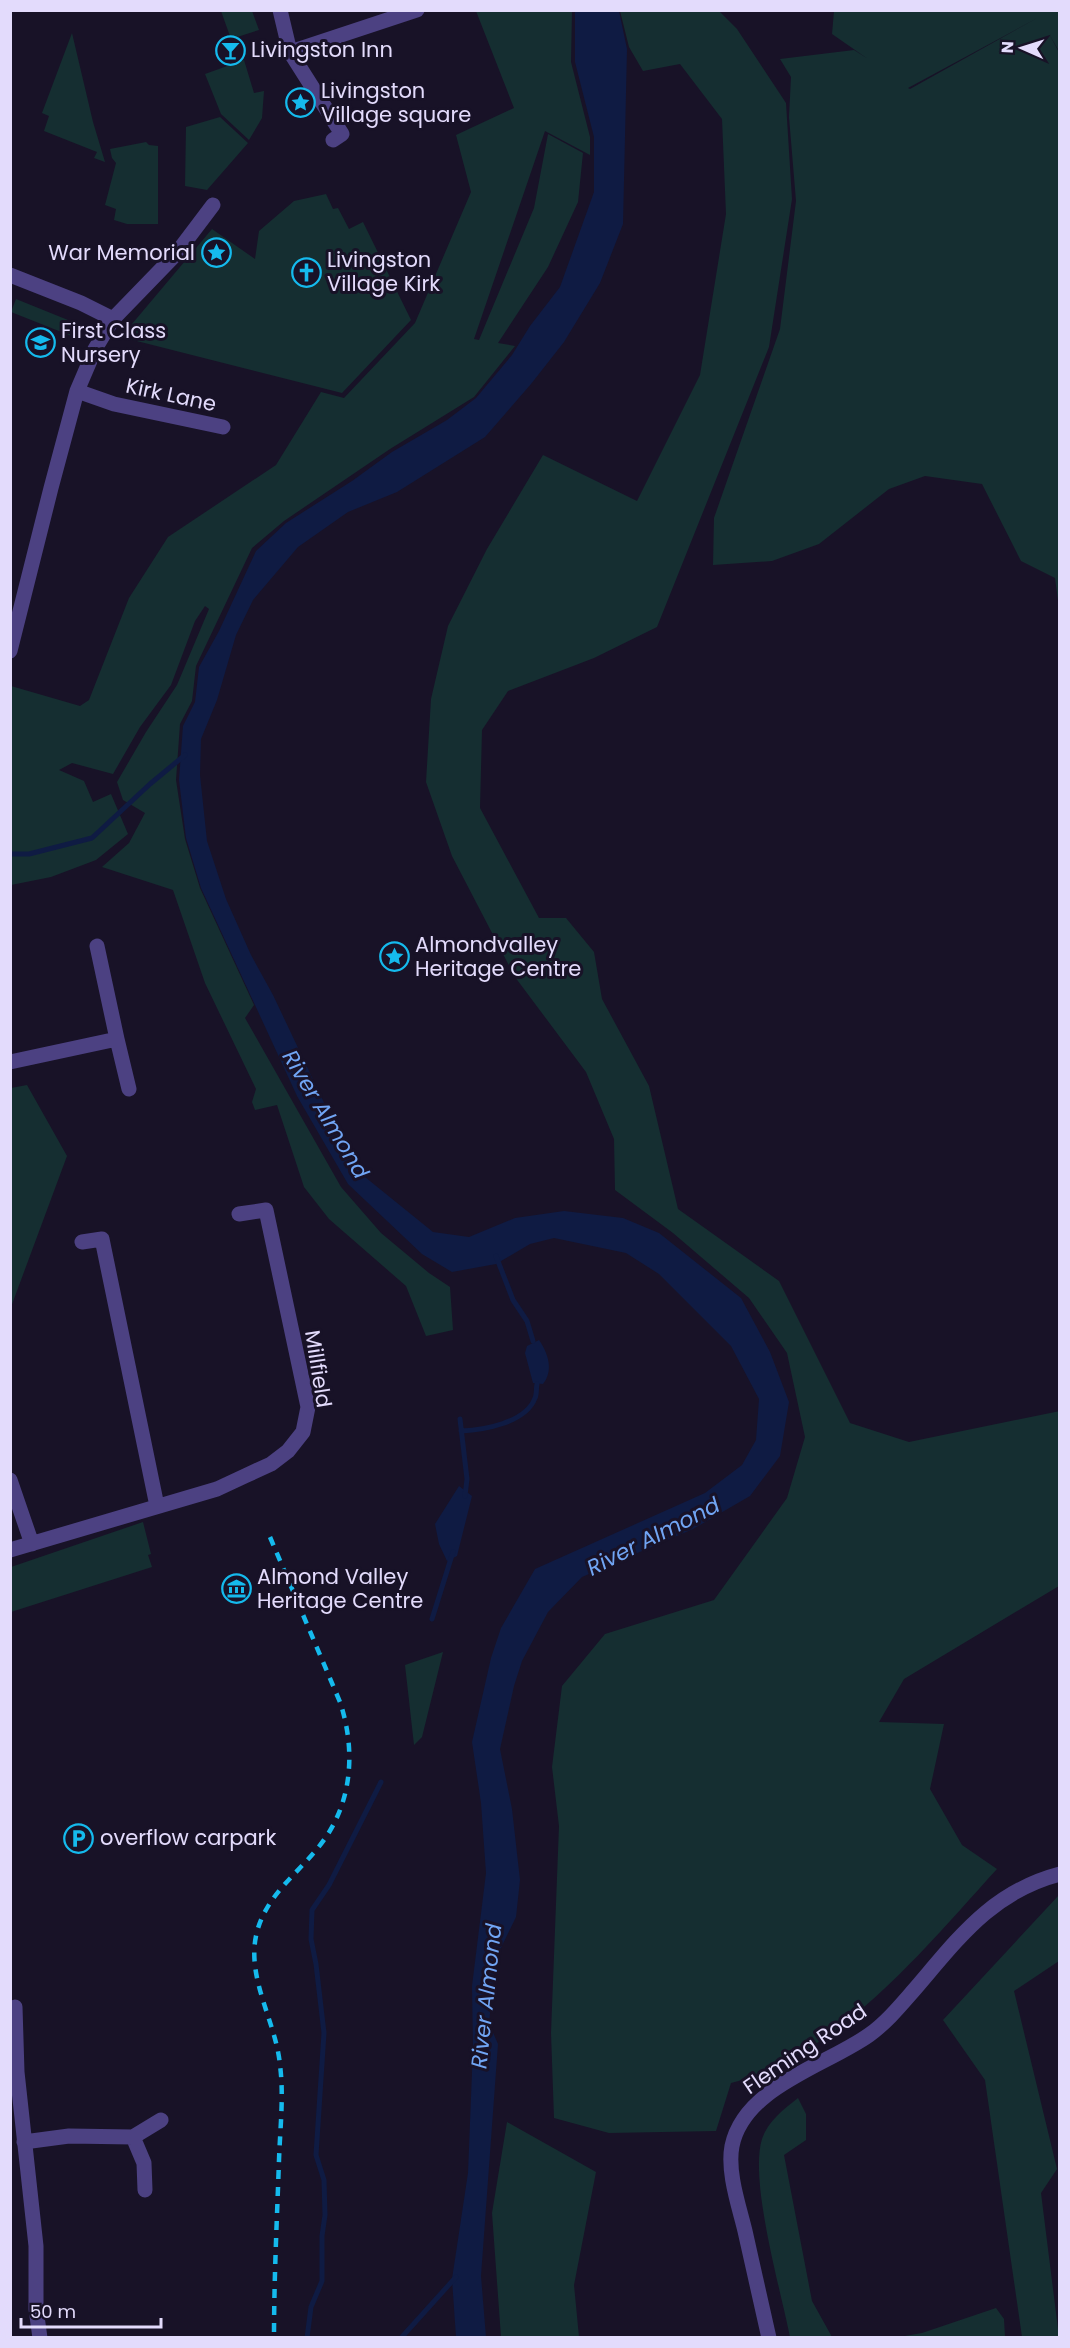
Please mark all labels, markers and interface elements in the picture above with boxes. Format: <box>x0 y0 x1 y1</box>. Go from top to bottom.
north arrow <box>992 18 1052 78</box>
bar icon: Livingston Inn <box>214 34 246 66</box>
place label: Livingston Inn <box>251 35 393 64</box>
text: N <box>996 41 1019 54</box>
place label: Livingston Village square <box>321 76 471 129</box>
place icon: Livingston Village square <box>284 87 316 119</box>
place icon: War Memorial <box>200 237 232 269</box>
place label: War Memorial <box>48 238 195 267</box>
place label: Livingston Village Kirk <box>327 245 440 298</box>
church icon: Livingston Village Kirk <box>290 256 322 288</box>
place label: First Class Nursery <box>61 316 166 369</box>
school or university icon: First Class Nursery <box>24 327 56 359</box>
street label: Kirk Lane <box>123 371 219 418</box>
place label: Almondvalley Heritage Centre <box>415 930 581 983</box>
place icon: Almondvalley Heritage Centre <box>378 941 410 973</box>
water label: River Almond <box>275 1044 376 1185</box>
street label: Millfield <box>298 1328 339 1410</box>
water label: River Almond <box>581 1490 725 1583</box>
place label: Almond Valley Heritage Centre <box>257 1562 423 1615</box>
museum icon: Almond Valley Heritage Centre <box>220 1573 252 1605</box>
parking icon: overflow carpark <box>63 1822 95 1854</box>
place label: overflow carpark <box>100 1823 276 1852</box>
water label: River Almond <box>463 1922 510 2070</box>
street label: Fleming Road <box>737 1996 872 2101</box>
scale bar <box>21 2291 160 2329</box>
text: 50 m <box>30 2299 76 2324</box>

